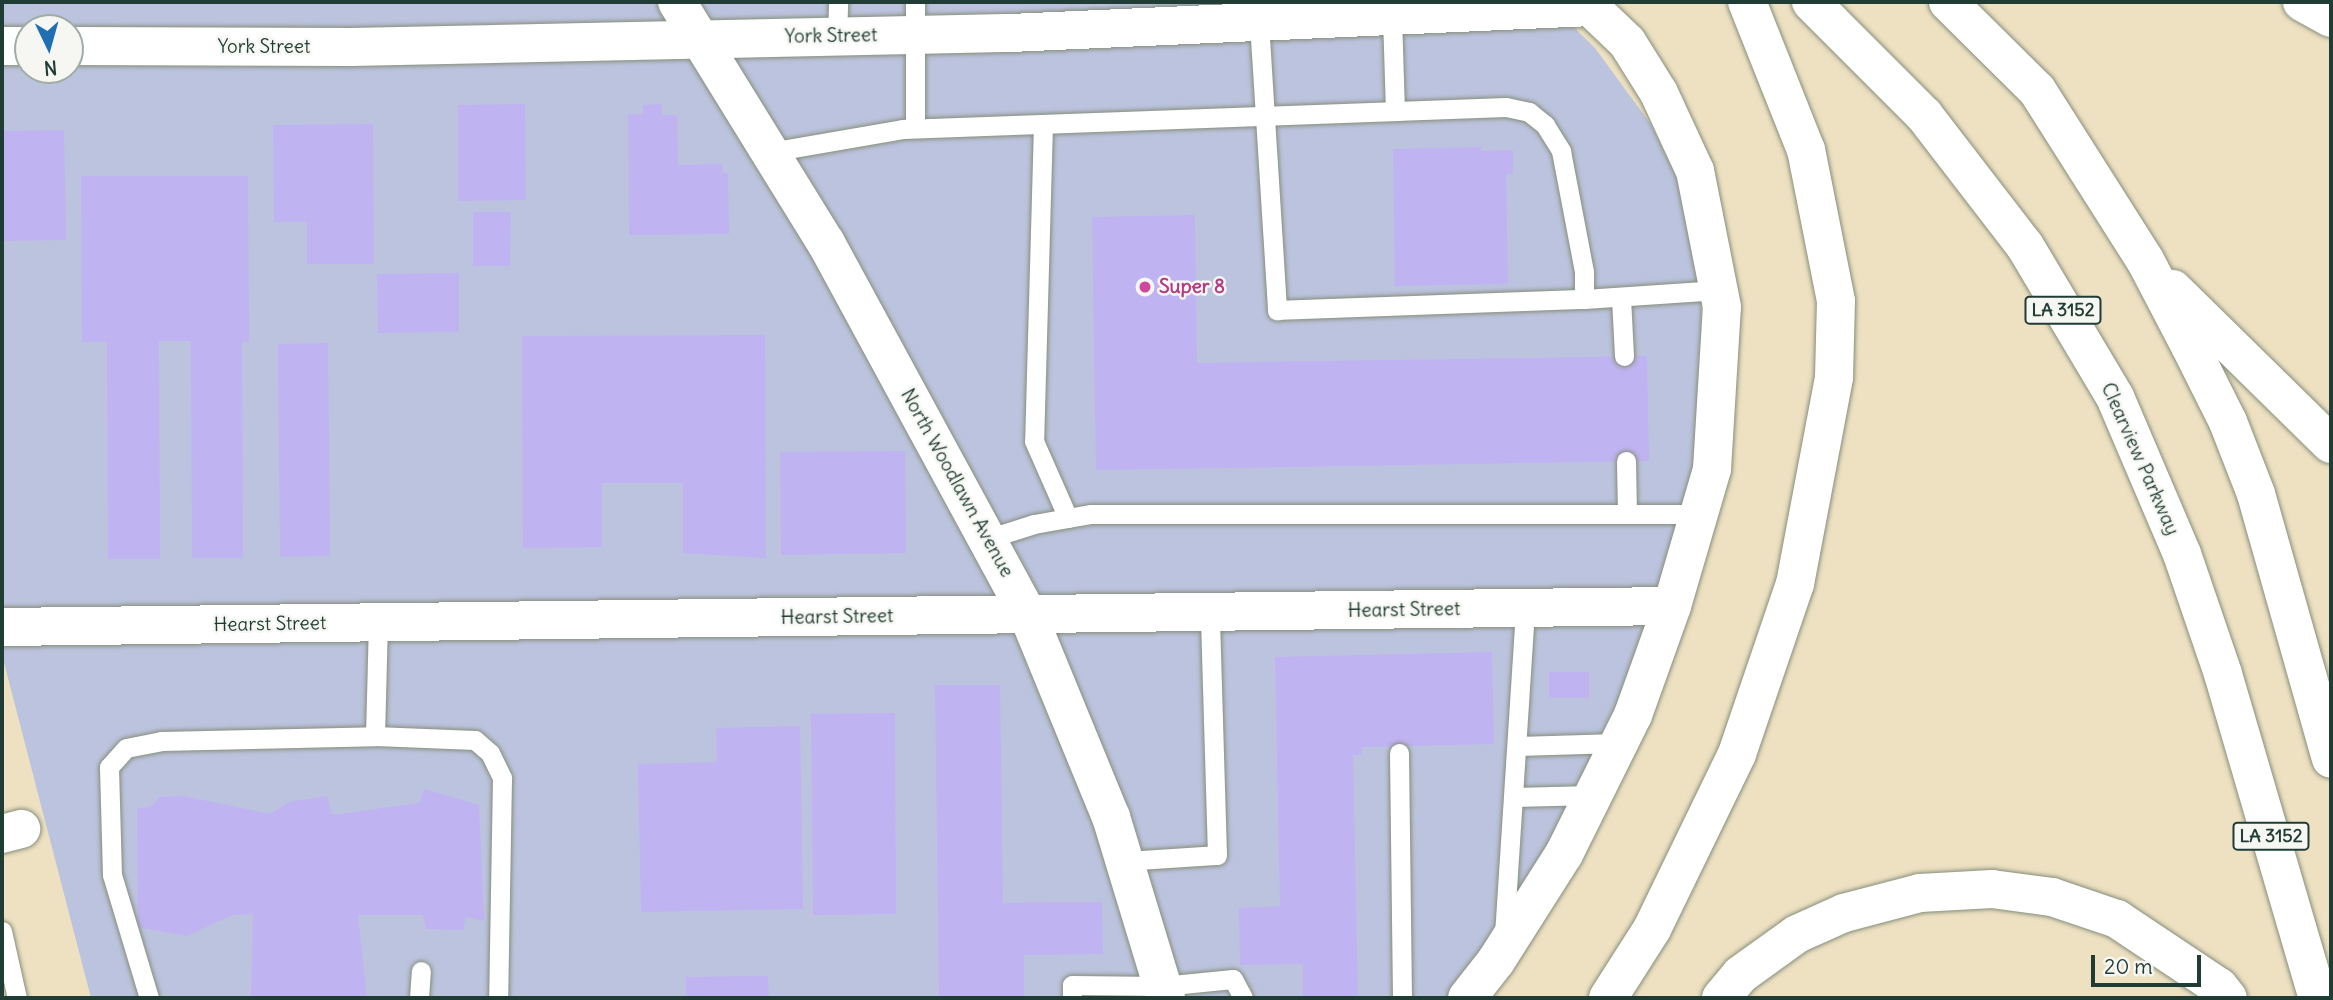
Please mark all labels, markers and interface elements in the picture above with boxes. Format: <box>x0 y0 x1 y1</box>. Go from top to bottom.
north arrow <box>14 14 84 84</box>
street label: York Street <box>785 24 877 48</box>
street label: York Street <box>218 36 310 58</box>
text: N <box>43 55 58 80</box>
place label: Super 8 <box>1159 276 1225 298</box>
marker: Super 8 <box>1137 279 1153 295</box>
road number: LA 3152 <box>2023 296 2103 324</box>
street label: Clearview Parkway <box>2096 379 2184 539</box>
street label: North Woodlawn Avenue <box>896 385 1018 581</box>
street label: Hearst Street <box>1347 598 1461 622</box>
street label: Hearst Street <box>780 605 894 629</box>
street label: Hearst Street <box>213 612 327 636</box>
road number: LA 3152 <box>2231 822 2311 850</box>
scale bar <box>2095 940 2205 984</box>
text: 20 m <box>2104 953 2153 980</box>

